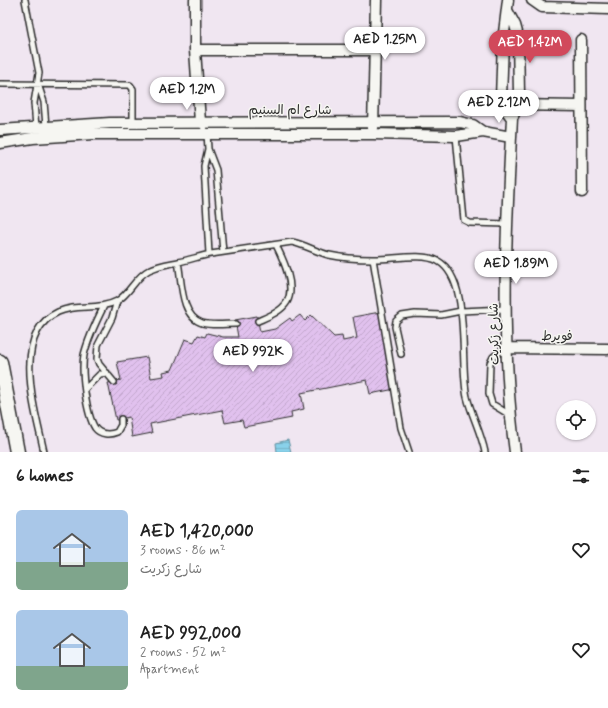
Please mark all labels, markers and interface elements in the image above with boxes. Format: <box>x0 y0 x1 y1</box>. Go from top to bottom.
pin: AED 1.25M <box>339 27 431 61</box>
pin: AED 1.42M <box>484 30 576 64</box>
text: AED 1.25M <box>353 31 417 48</box>
text: AED 1.42M <box>498 34 562 51</box>
pin: AED 1.2M <box>146 77 228 111</box>
text: AED 1.2M <box>159 81 215 98</box>
pin: AED 2.12M <box>453 90 545 124</box>
text: AED 2.12M <box>467 94 531 111</box>
street label: شارع ام السنيم <box>248 102 332 120</box>
pin: AED 1.89M <box>470 251 562 285</box>
text: AED 1.89M <box>483 255 549 272</box>
street label: شارع زكريت <box>485 303 504 365</box>
street label: فويرط <box>541 328 573 345</box>
pin: AED 992K <box>212 339 294 373</box>
text: AED 992K <box>222 343 284 360</box>
map controls <box>556 400 596 440</box>
button: locate <box>556 400 596 440</box>
text: 6 homes <box>16 465 74 487</box>
icon: filters <box>570 465 592 487</box>
text: AED 1,420,000 <box>140 520 254 542</box>
icon: home <box>48 526 96 574</box>
icon: heart <box>570 539 592 561</box>
text: 3 rooms · 86 m² <box>140 542 226 559</box>
text: شارع زكريت <box>140 561 202 578</box>
text: AED 992,000 <box>140 622 241 644</box>
icon: home <box>48 626 96 674</box>
icon: heart <box>570 639 592 661</box>
text: 2 rooms · 52 m² <box>140 644 226 661</box>
text: Apartment <box>140 661 199 678</box>

